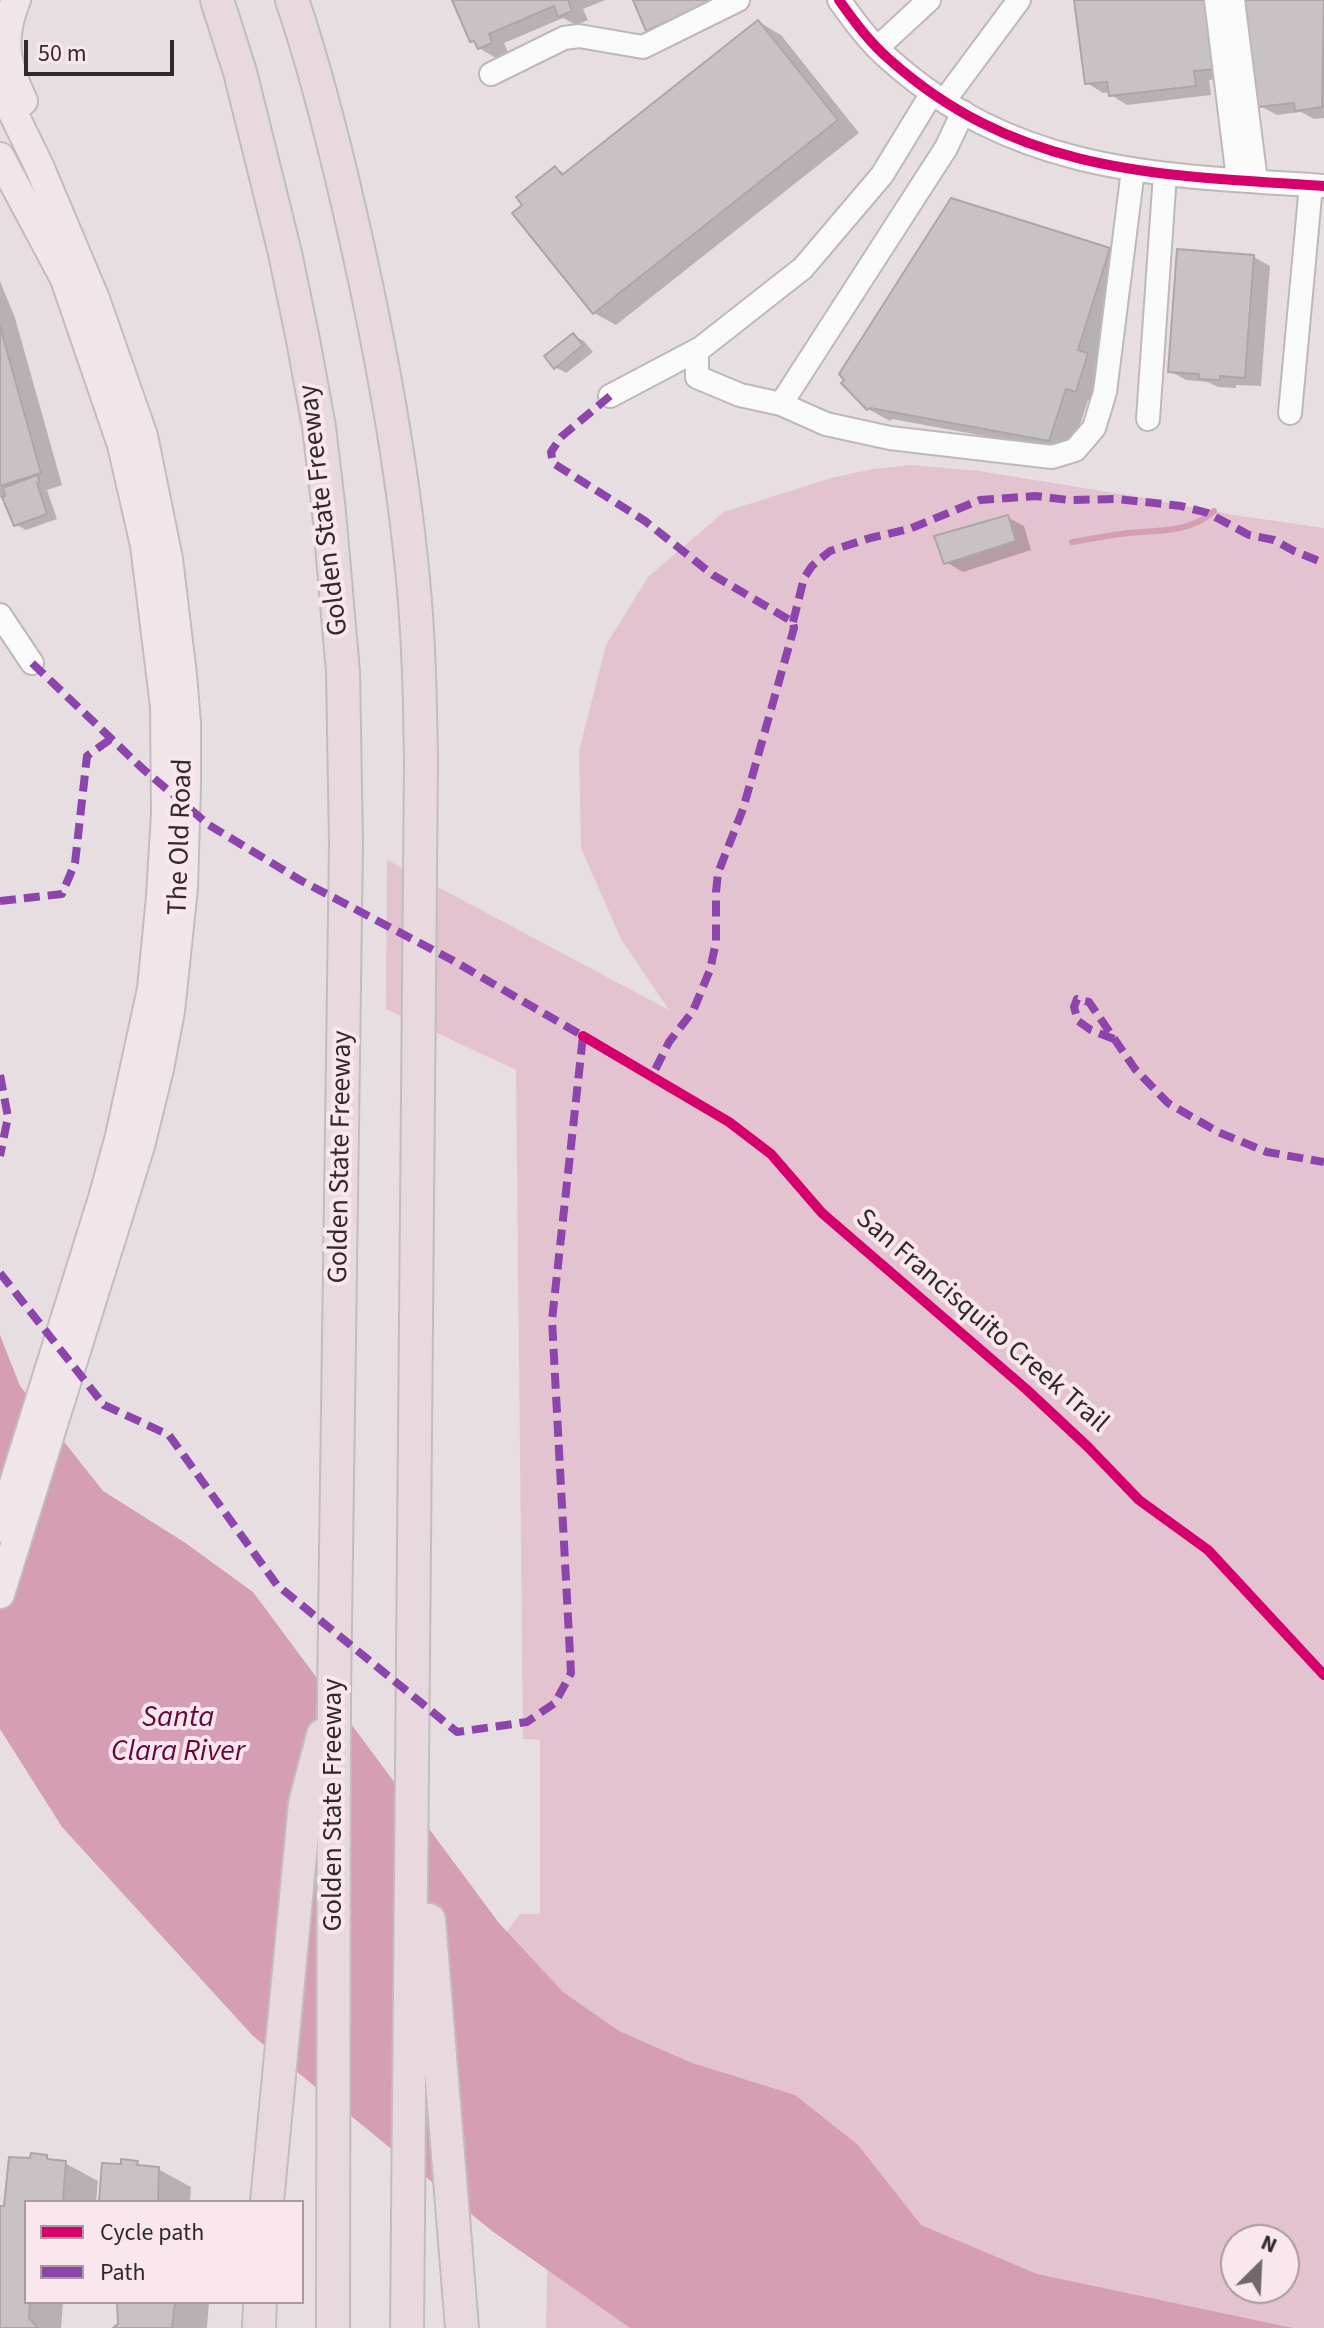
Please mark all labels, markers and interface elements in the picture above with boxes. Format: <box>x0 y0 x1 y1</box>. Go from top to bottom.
scale bar <box>28 24 178 74</box>
text: 50 m <box>38 36 87 71</box>
street label: Golden State Freeway <box>293 382 357 638</box>
street label: The Old Road <box>162 758 202 916</box>
street label: Golden State Freeway <box>323 1030 361 1284</box>
street label: San Francisquito Creek Trail <box>848 1203 1114 1441</box>
street label: Golden State Freeway <box>318 1678 352 1932</box>
water label: Santa Clara River <box>111 1701 245 1772</box>
legend <box>24 2200 304 2304</box>
text: Cycle path <box>100 2215 204 2250</box>
north arrow <box>1220 2224 1300 2304</box>
text: N <box>1256 2226 1282 2261</box>
text: Path <box>100 2255 146 2290</box>

